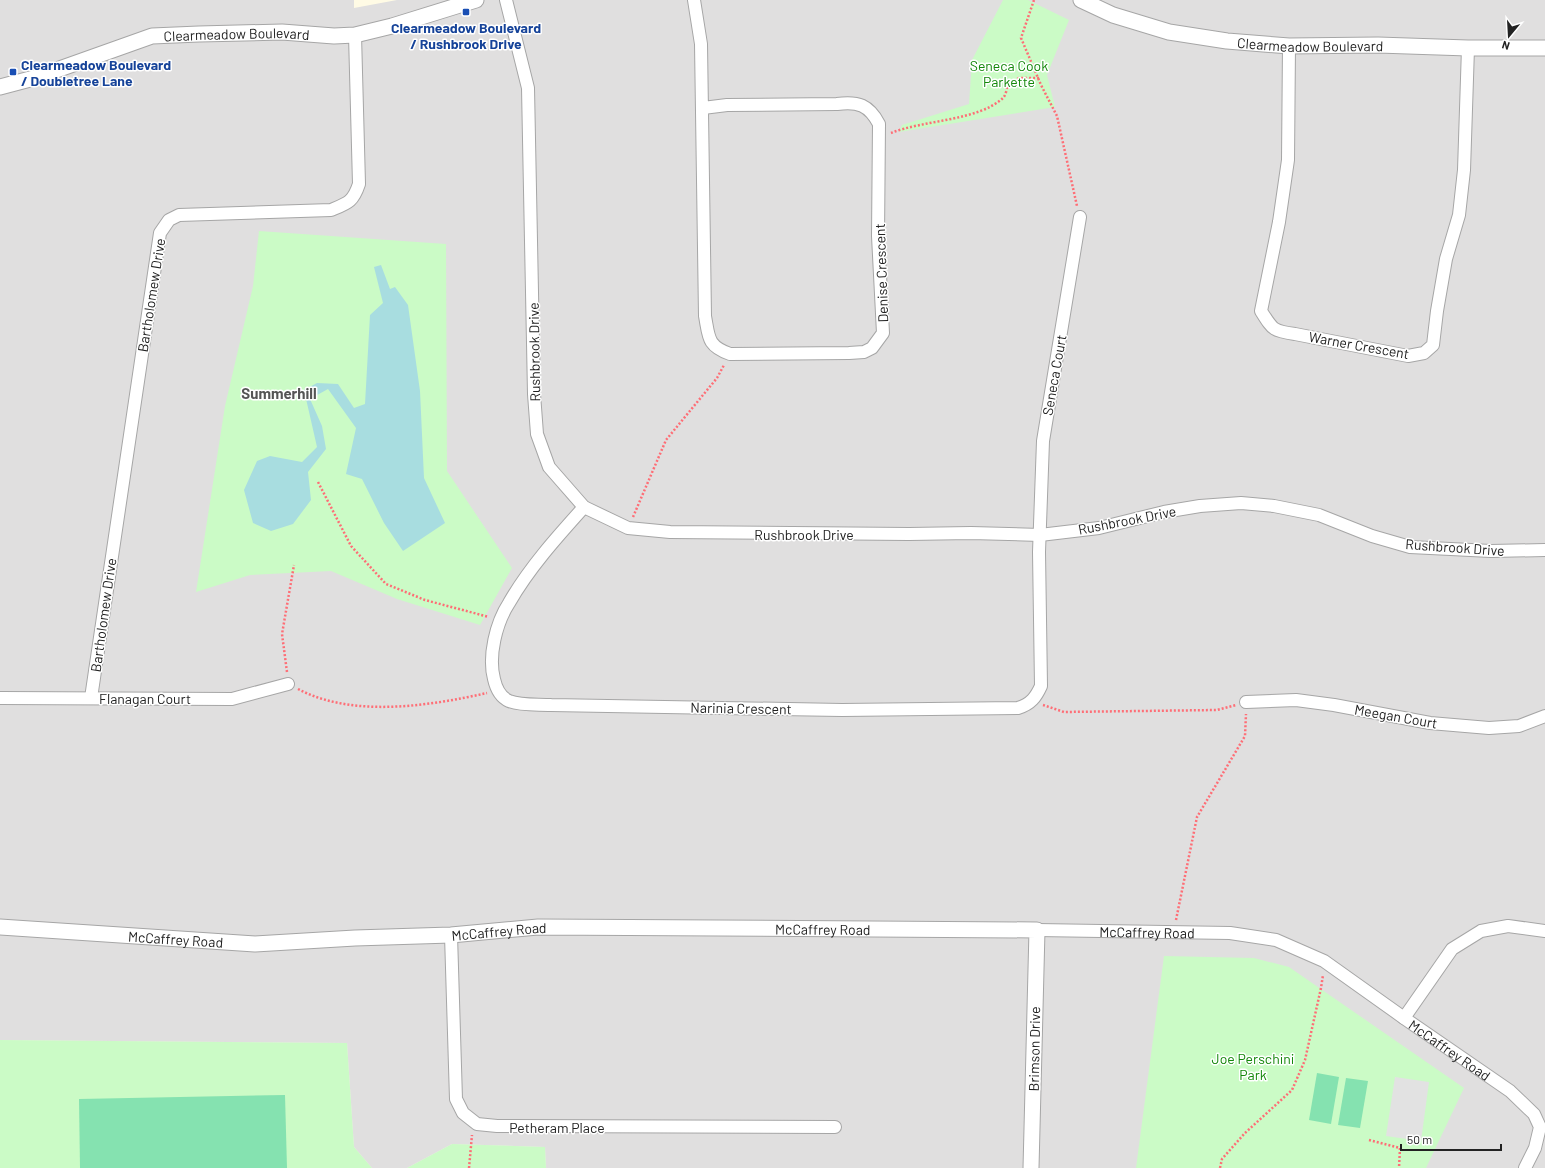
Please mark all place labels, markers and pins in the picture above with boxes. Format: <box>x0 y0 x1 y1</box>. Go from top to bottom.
marker: Clearmeadow Boulevard / Rushbrook Drive <box>461 7 471 17</box>
place label: Clearmeadow Boulevard / Rushbrook Drive <box>391 19 541 52</box>
place label: Clearmeadow Boulevard / Doubletree Lane <box>21 56 171 89</box>
marker: Clearmeadow Boulevard / Doubletree Lane <box>8 67 18 77</box>

